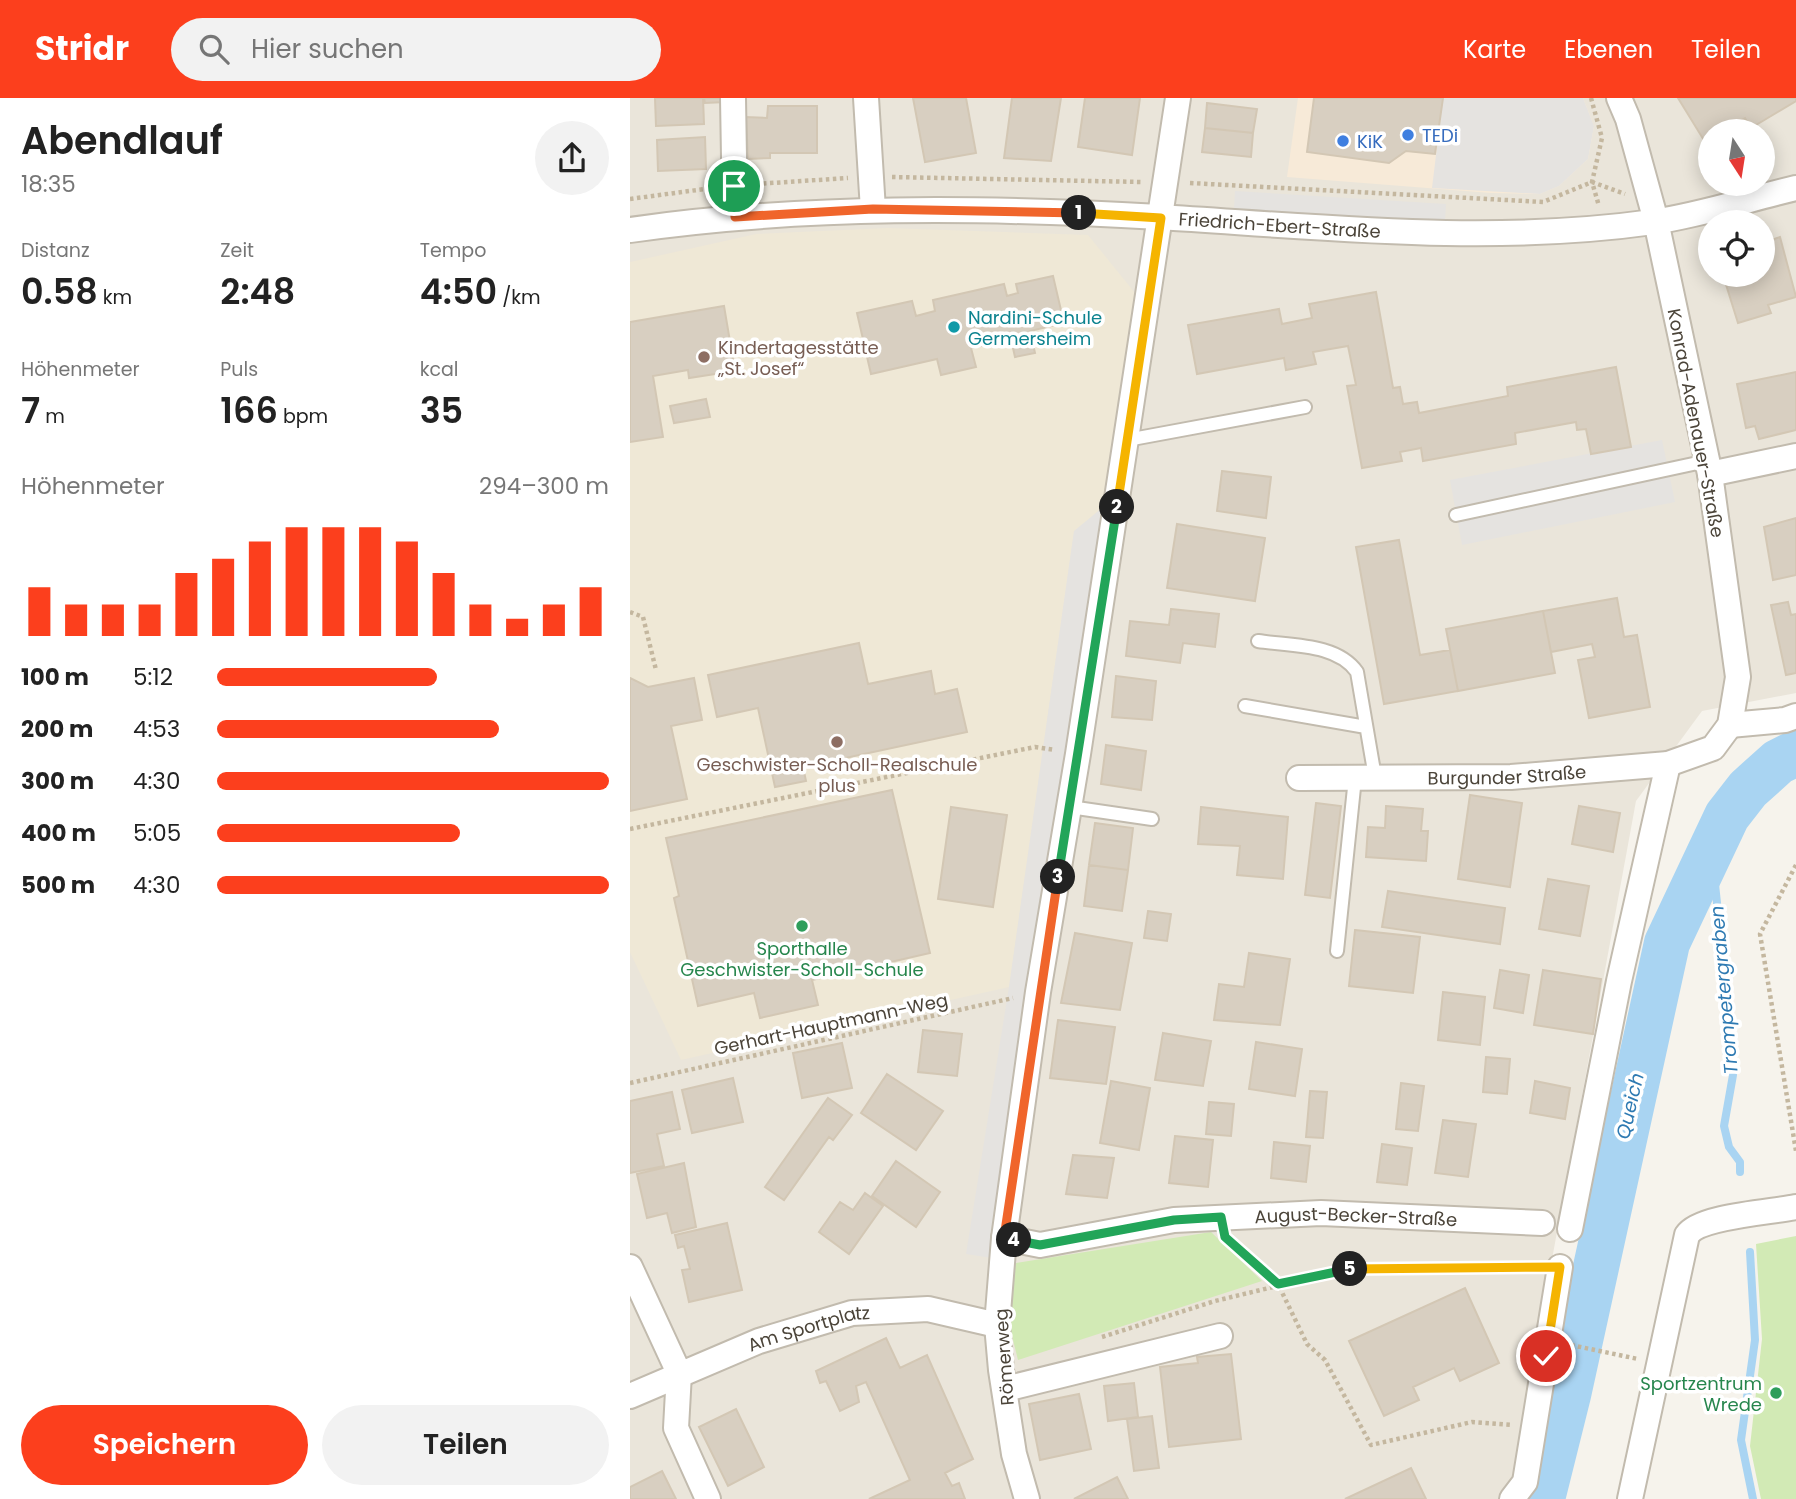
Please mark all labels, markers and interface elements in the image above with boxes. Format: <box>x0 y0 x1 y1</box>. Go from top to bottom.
search box <box>171 18 661 81</box>
text: Stridr <box>35 25 129 72</box>
icon: search <box>195 30 233 68</box>
text: Hier suchen <box>251 31 404 67</box>
text: Karte <box>1463 33 1526 66</box>
text: Ebenen <box>1564 33 1653 66</box>
text: Teilen <box>1691 33 1761 66</box>
text: Abendlauf <box>21 114 223 167</box>
north arrow <box>1698 119 1774 196</box>
map controls <box>1698 119 1775 287</box>
button: share <box>535 121 609 195</box>
place label: TEDi <box>1422 123 1458 148</box>
marker: TEDi <box>1400 127 1416 143</box>
place label: KiK <box>1357 129 1383 154</box>
marker: KiK <box>1335 133 1351 149</box>
pin <box>704 156 764 216</box>
icon: arrive <box>715 167 753 205</box>
text: 18:35 <box>21 168 76 200</box>
pin: 1 <box>1062 195 1096 230</box>
text: 1 <box>1075 199 1082 226</box>
street label: Friedrich-Ebert-Straße <box>1178 206 1381 243</box>
button: locate <box>1698 210 1775 287</box>
text: Distanz <box>21 237 90 264</box>
text: Zeit <box>220 237 254 264</box>
text: Tempo <box>420 237 486 264</box>
text: 0.58 <box>21 267 98 316</box>
text: 2:48 <box>220 267 295 316</box>
text: 4:50 <box>420 267 497 316</box>
text: km <box>98 284 132 311</box>
text: /km <box>497 284 541 311</box>
place label: Nardini-Schule Germersheim <box>968 305 1102 351</box>
street label: Konrad-Adenauer-Straße <box>1662 306 1730 540</box>
marker: Nardini-Schule Germersheim <box>946 319 962 335</box>
place label: Kindertagesstätte „St. Josef“ <box>717 335 879 381</box>
marker: Kindertagesstätte „St. Josef“ <box>696 349 712 365</box>
text: Höhenmeter <box>21 356 140 383</box>
text: Puls <box>220 356 258 383</box>
text: kcal <box>420 356 459 383</box>
text: 7 <box>21 386 40 435</box>
text: 166 <box>220 386 278 435</box>
text: 35 <box>420 386 463 435</box>
text: m <box>40 403 65 430</box>
text: bpm <box>278 403 328 430</box>
text: Höhenmeter <box>21 470 165 502</box>
text: 294–300 m <box>479 470 609 502</box>
pin: 2 <box>1100 490 1134 524</box>
text: 2 <box>1111 493 1122 520</box>
text: 100 m <box>21 661 89 693</box>
text: 5:12 <box>133 661 173 693</box>
text: 200 m <box>21 713 93 745</box>
text: 4:53 <box>133 713 180 745</box>
marker: Geschwister-Scholl-Realschule plus <box>829 734 845 750</box>
place label: Geschwister-Scholl-Realschule plus <box>697 752 977 798</box>
street label: Burgunder Straße <box>1428 758 1587 790</box>
text: 300 m <box>21 765 94 797</box>
text: 4:30 <box>133 765 180 797</box>
text: 400 m <box>21 817 96 849</box>
text: 5:05 <box>133 817 181 849</box>
pin: 3 <box>1040 860 1076 894</box>
text: 3 <box>1052 863 1063 890</box>
text: 500 m <box>21 869 95 901</box>
text: 4:30 <box>133 869 180 901</box>
water label: Trompetergraben <box>1703 905 1745 1075</box>
marker: Sporthalle Geschwister-Scholl-Schule <box>794 918 810 934</box>
place label: Sporthalle Geschwister-Scholl-Schule <box>680 936 924 982</box>
street label: Gerhart-Hauptmann-Weg <box>712 987 950 1061</box>
water label: Queich <box>1609 1070 1651 1142</box>
street label: August-Becker-Straße <box>1254 1200 1458 1232</box>
pin: 4 <box>996 1222 1032 1258</box>
text: 4 <box>1007 1226 1020 1253</box>
pin: 5 <box>1332 1252 1368 1286</box>
text: 5 <box>1343 1255 1356 1282</box>
street label: Am Sportplatz <box>743 1300 871 1357</box>
street label: Römerweg <box>988 1308 1020 1406</box>
pin <box>1516 1326 1576 1386</box>
icon: check <box>1527 1337 1565 1375</box>
place label: Sportzentrum Wrede <box>1640 1371 1762 1417</box>
marker: Sportzentrum Wrede <box>1768 1385 1784 1401</box>
button: Speichern <box>21 1405 308 1485</box>
button: Teilen <box>322 1405 609 1485</box>

